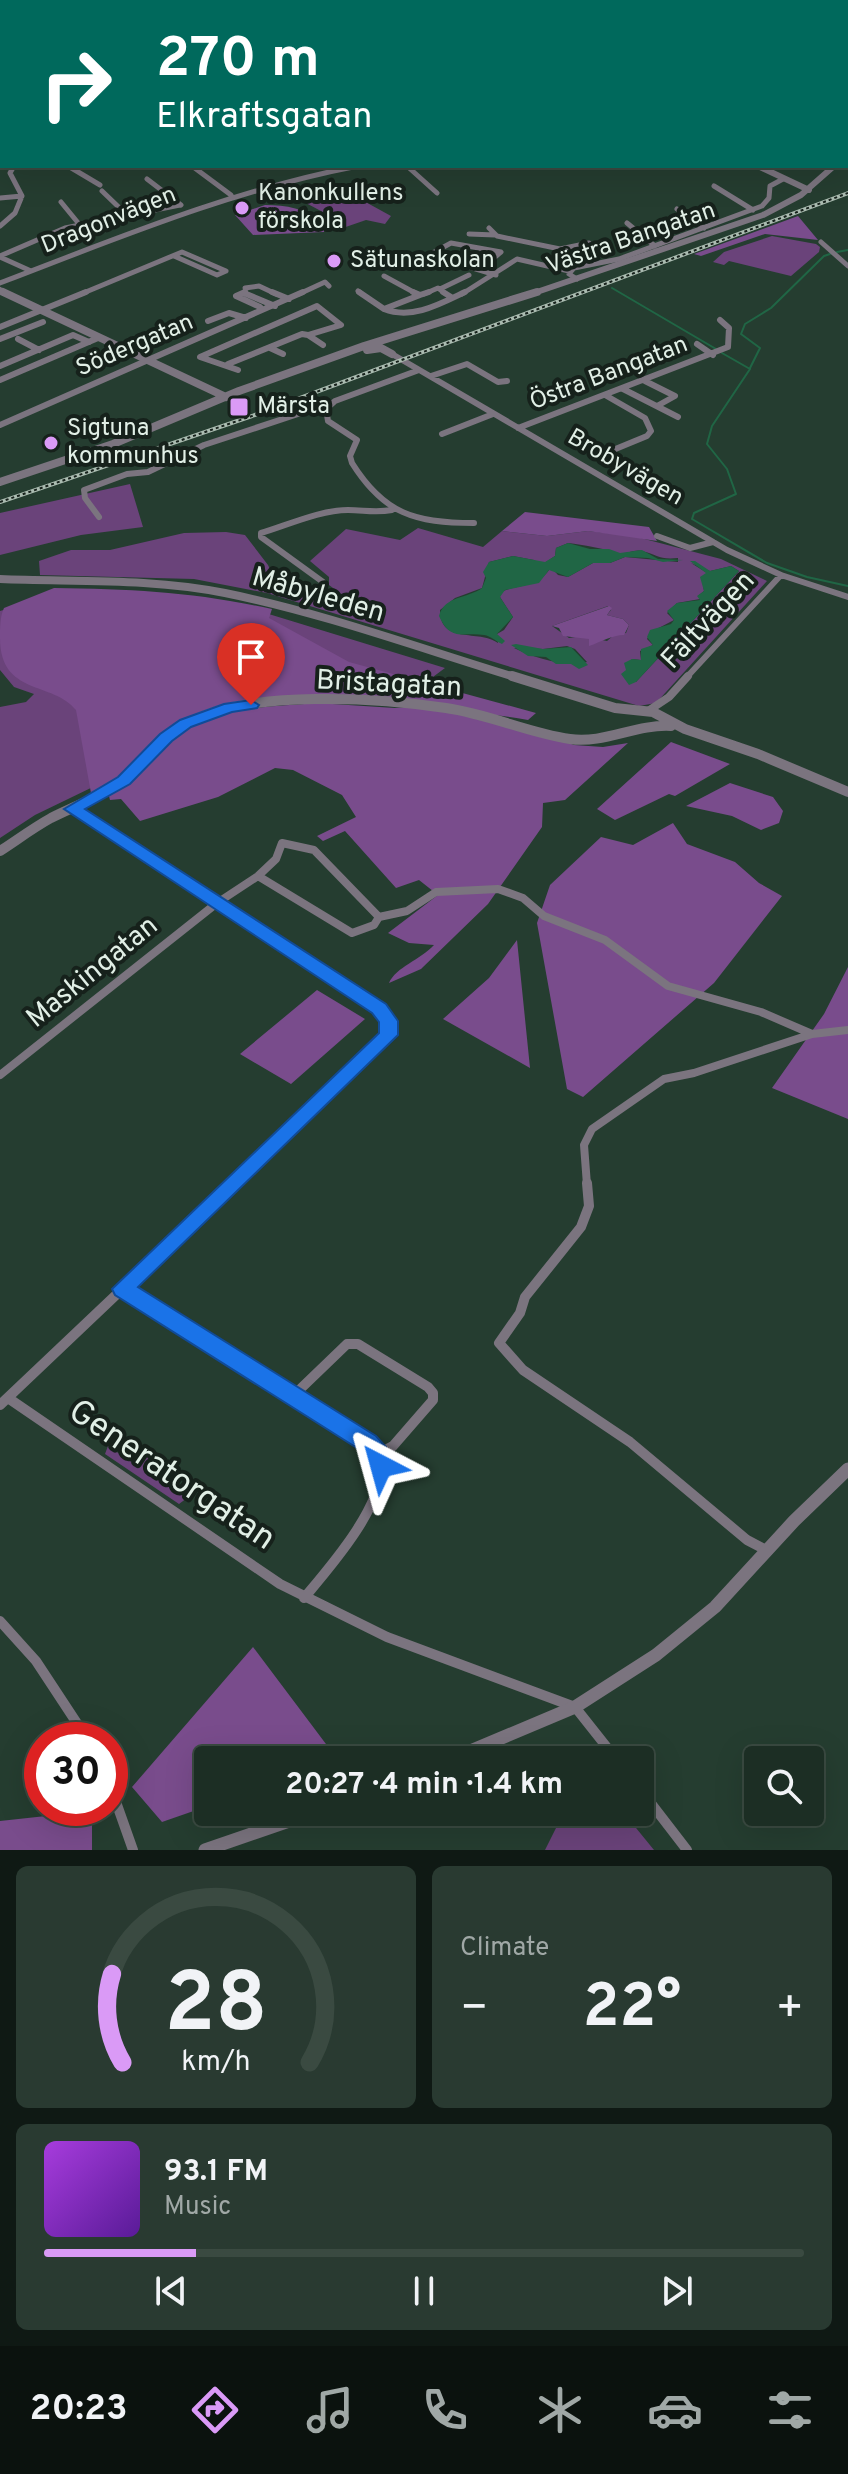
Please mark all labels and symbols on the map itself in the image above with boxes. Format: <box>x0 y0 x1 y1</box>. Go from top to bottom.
place label: Kanonkullens förskola <box>258 179 403 237</box>
street label: Dragonvägen <box>37 180 181 262</box>
street label: Västra Bangatan <box>542 196 720 282</box>
marker: Kanonkullens förskola <box>233 199 251 217</box>
place label: Sätunaskolan <box>350 246 495 276</box>
marker: Sätunaskolan <box>325 252 343 270</box>
street label: Södergatan <box>72 308 198 384</box>
street label: Östra Bangatan <box>525 328 692 418</box>
place label: Märsta <box>257 392 330 422</box>
marker: Märsta <box>228 396 250 418</box>
place label: Sigtuna kommunhus <box>67 414 199 472</box>
street label: Brobyvägen <box>562 423 688 513</box>
marker: Sigtuna kommunhus <box>42 434 60 452</box>
street label: Måbyleden <box>247 560 389 632</box>
street label: Fältvägen <box>654 564 764 678</box>
pin <box>217 623 285 705</box>
street label: Bristagatan <box>315 663 463 707</box>
street label: Maskingatan <box>20 909 166 1037</box>
street label: Generatorgatan <box>59 1391 283 1561</box>
position arrow <box>339 1424 423 1508</box>
speed limit sign: 30 <box>24 1722 128 1826</box>

